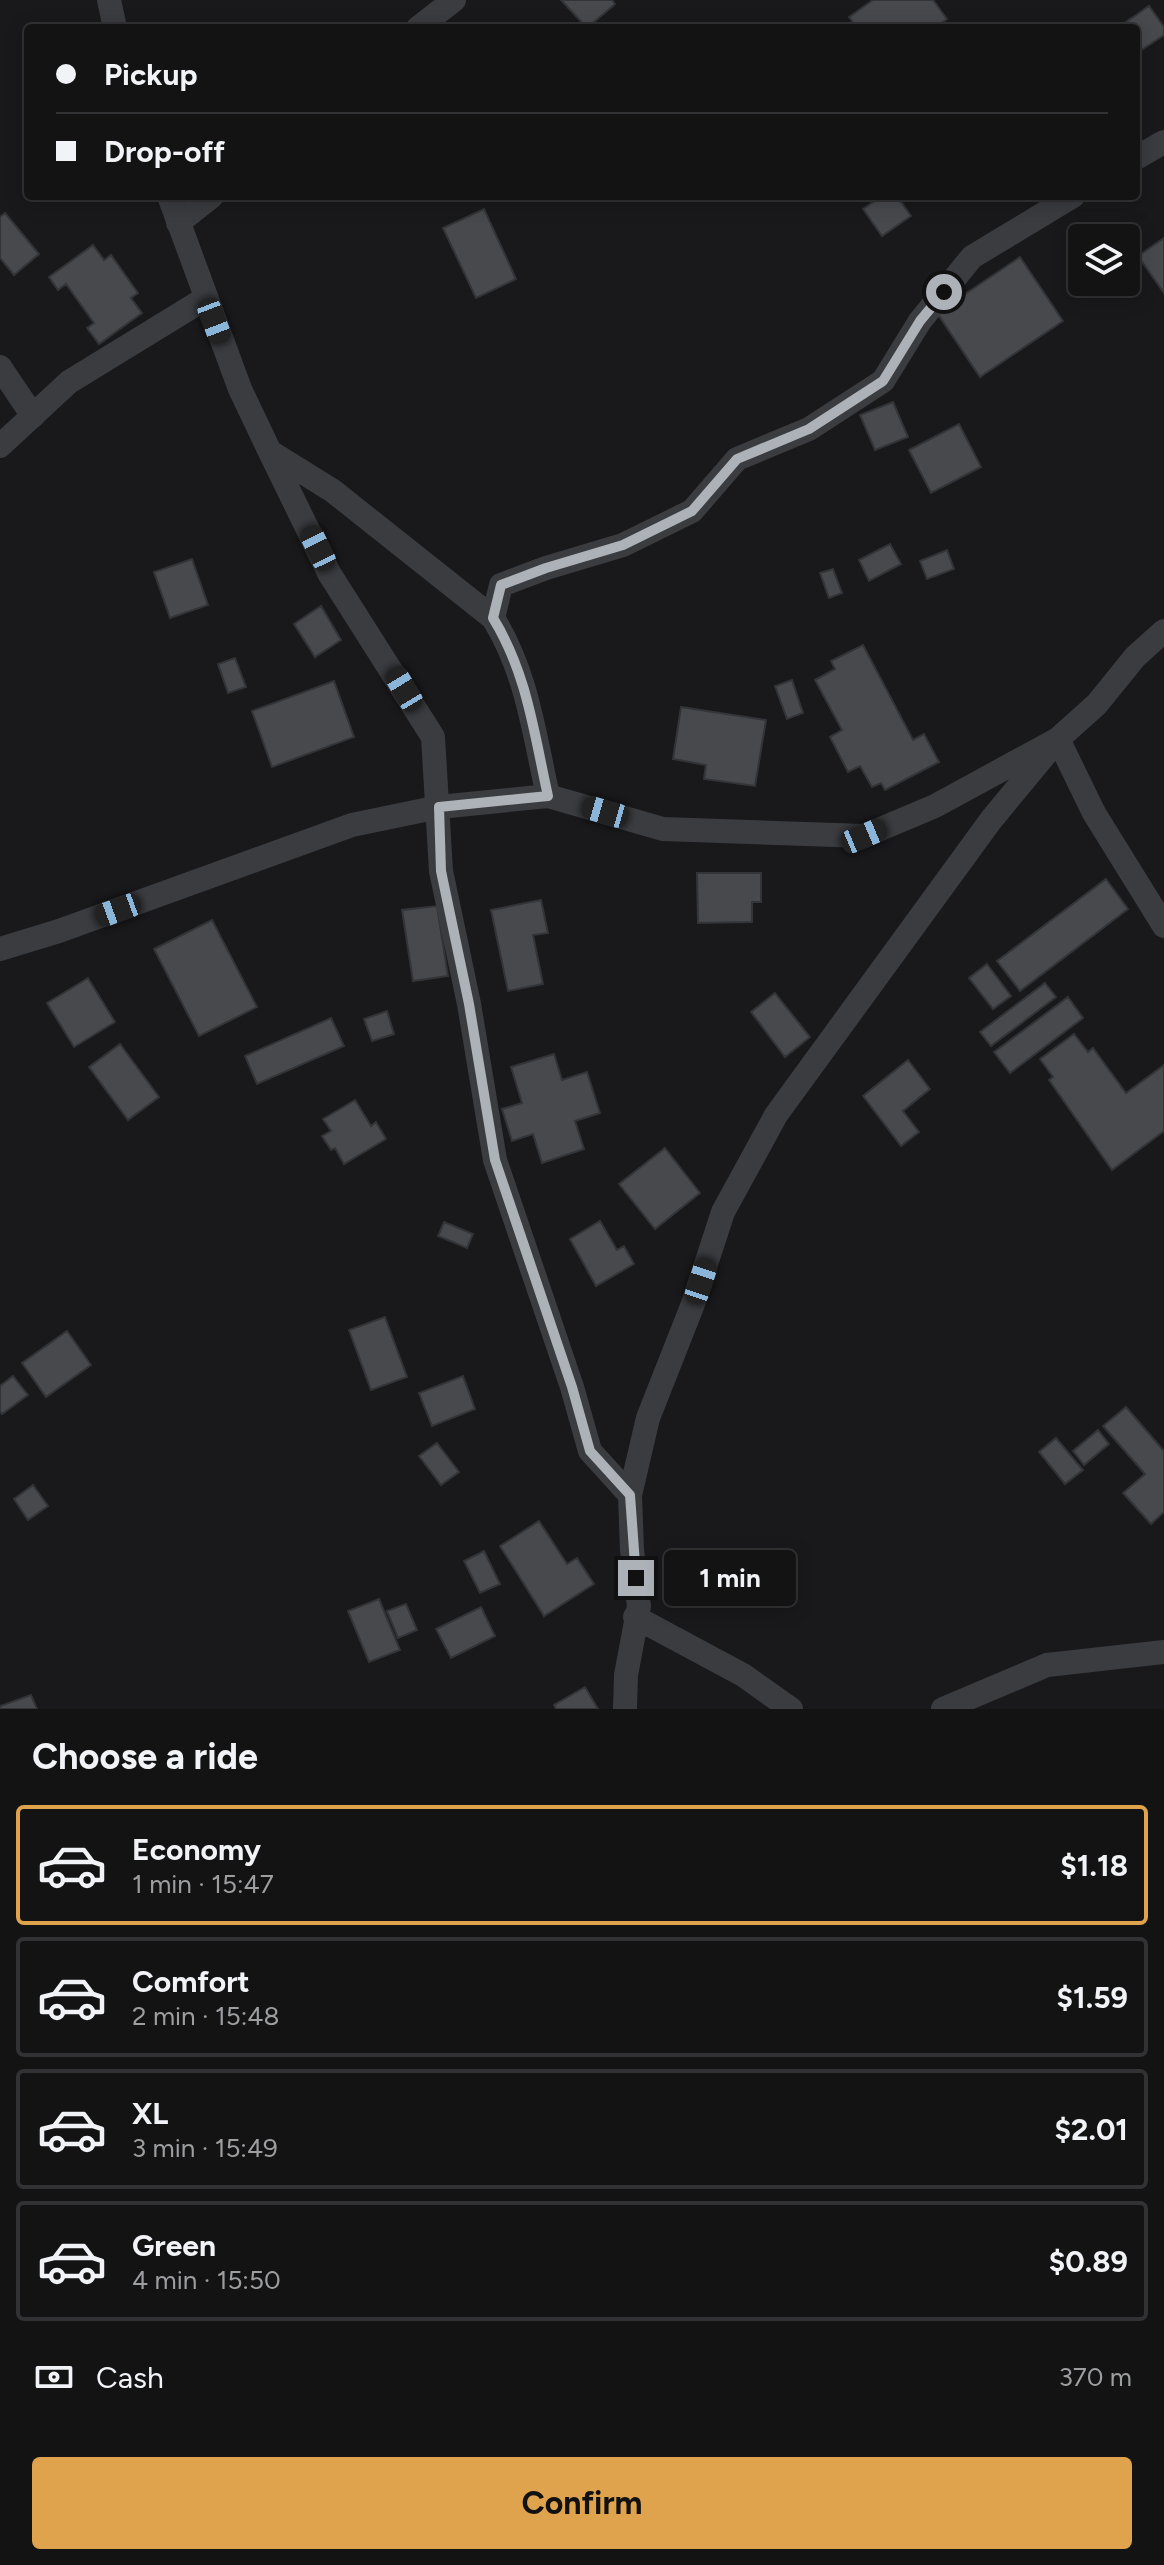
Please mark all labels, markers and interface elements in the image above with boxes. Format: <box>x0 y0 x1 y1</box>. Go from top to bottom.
text: Pickup <box>104 56 198 93</box>
text: Drop-off <box>104 133 225 170</box>
map controls <box>1068 224 1140 296</box>
button: layers <box>1068 224 1140 296</box>
route start <box>926 274 962 310</box>
car <box>194 294 234 348</box>
car <box>297 521 339 575</box>
car <box>381 662 427 716</box>
car <box>579 794 631 830</box>
car <box>837 816 891 856</box>
car <box>91 891 145 929</box>
car <box>682 1254 720 1308</box>
callout: 1 min <box>664 1550 796 1606</box>
route end <box>618 1560 654 1596</box>
text: 1 min <box>699 1562 761 1594</box>
text: Choose a ride <box>32 1735 258 1778</box>
icon: car <box>36 1829 108 1901</box>
text: Economy <box>132 1831 261 1868</box>
text: $1.18 <box>1060 1847 1128 1884</box>
text: 1 min · 15:47 <box>132 1868 274 1900</box>
icon: car <box>36 1961 108 2033</box>
text: Comfort <box>132 1963 250 2000</box>
text: $1.59 <box>1056 1979 1128 2016</box>
text: 2 min · 15:48 <box>132 2000 279 2032</box>
icon: car <box>36 2093 108 2165</box>
text: XL <box>132 2095 168 2132</box>
text: $2.01 <box>1054 2111 1128 2148</box>
text: 3 min · 15:49 <box>132 2132 278 2164</box>
icon: car <box>36 2225 108 2297</box>
text: Green <box>132 2227 216 2264</box>
text: $0.89 <box>1049 2243 1128 2280</box>
text: 4 min · 15:50 <box>132 2264 281 2296</box>
icon: cash <box>32 2355 76 2399</box>
text: Cash <box>96 2359 164 2396</box>
text: 370 m <box>1059 2361 1132 2393</box>
button: Confirm <box>32 2457 1132 2549</box>

